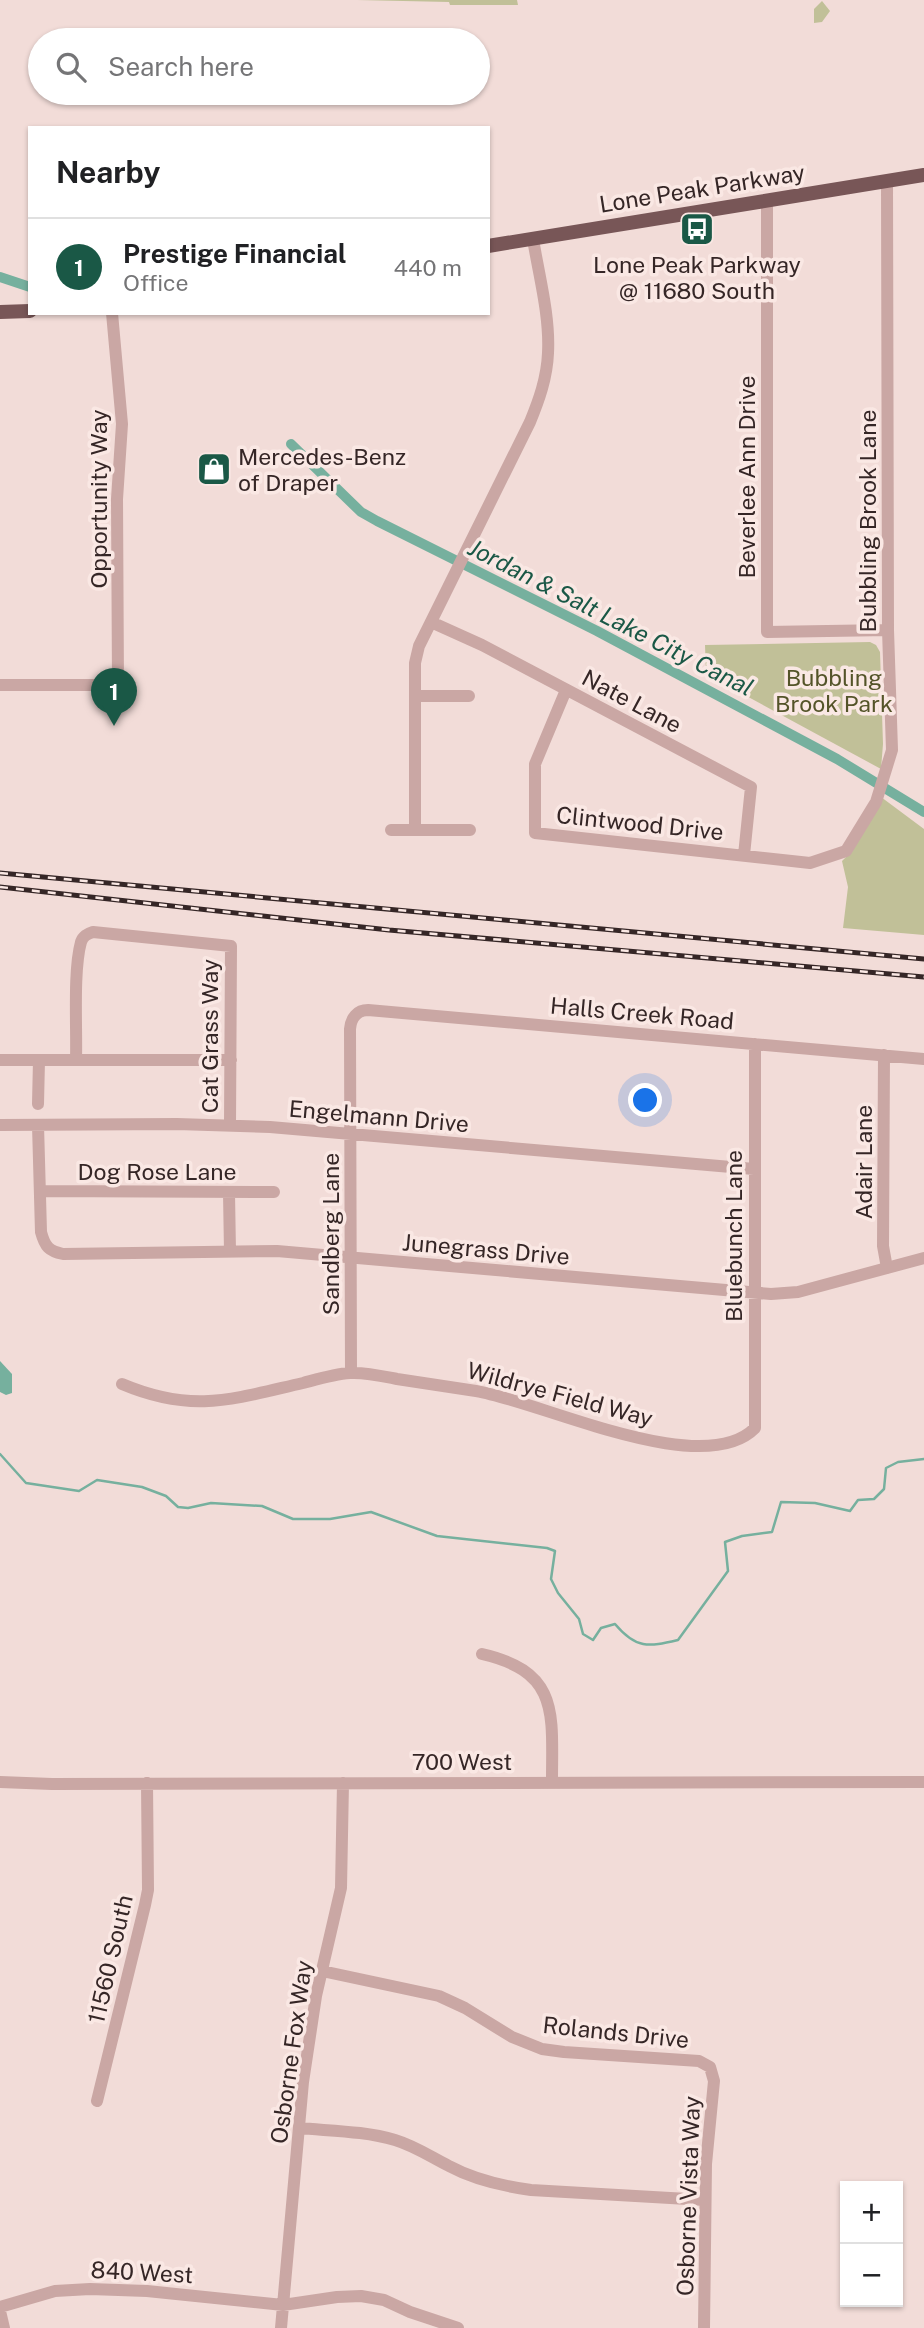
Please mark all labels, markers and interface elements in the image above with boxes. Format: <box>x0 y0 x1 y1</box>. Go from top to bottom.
search box <box>28 28 490 105</box>
icon: search <box>52 48 90 86</box>
text: Search here <box>108 51 254 82</box>
text: Nearby <box>56 154 160 190</box>
street label: Lone Peak Parkway <box>597 158 807 218</box>
bus stop icon: Lone Peak Parkway @ 11680 South <box>678 210 716 248</box>
text: Prestige Financial <box>123 238 347 269</box>
place label: Lone Peak Parkway @ 11680 South <box>593 251 801 304</box>
text: 1 <box>74 254 84 281</box>
text: 440 m <box>394 254 462 281</box>
text: Office <box>123 269 189 296</box>
street label: Beverlee Ann Drive <box>733 375 760 579</box>
street label: Opportunity Way <box>85 410 112 588</box>
street label: Bubbling Brook Lane <box>854 410 881 632</box>
place label: Mercedes-Benz of Draper <box>238 443 406 496</box>
shop icon: Mercedes-Benz of Draper <box>195 450 233 488</box>
water label: Jordan & Salt Lake City Canal <box>464 533 758 701</box>
street label: Nate Lane <box>578 664 686 738</box>
park label: Bubbling Brook Park <box>775 664 893 717</box>
pin: 1 <box>91 668 137 726</box>
street label: Clintwood Drive <box>555 801 725 845</box>
street label: Cat Grass Way <box>196 959 223 1113</box>
street label: Halls Creek Road <box>549 992 735 1034</box>
your location <box>628 1083 662 1117</box>
street label: Engelmann Drive <box>288 1095 470 1137</box>
street label: Adair Lane <box>850 1105 877 1219</box>
street label: Bluebunch Lane <box>720 1150 747 1322</box>
street label: Sandberg Lane <box>317 1153 344 1315</box>
street label: Dog Rose Lane <box>78 1158 236 1185</box>
street label: Junegrass Drive <box>401 1228 571 1270</box>
street label: Wildrye Field Way <box>464 1356 656 1432</box>
street label: 700 West <box>412 1748 512 1775</box>
street label: 11560 South <box>82 1892 138 2026</box>
street label: Osborne Fox Way <box>265 1959 317 2145</box>
street label: Rolands Drive <box>542 2011 690 2053</box>
street label: Osborne Vista Way <box>671 2096 705 2296</box>
map controls <box>840 2181 903 2307</box>
button: + <box>840 2181 903 2244</box>
button: − <box>840 2244 903 2307</box>
street label: 840 West <box>90 2256 194 2288</box>

